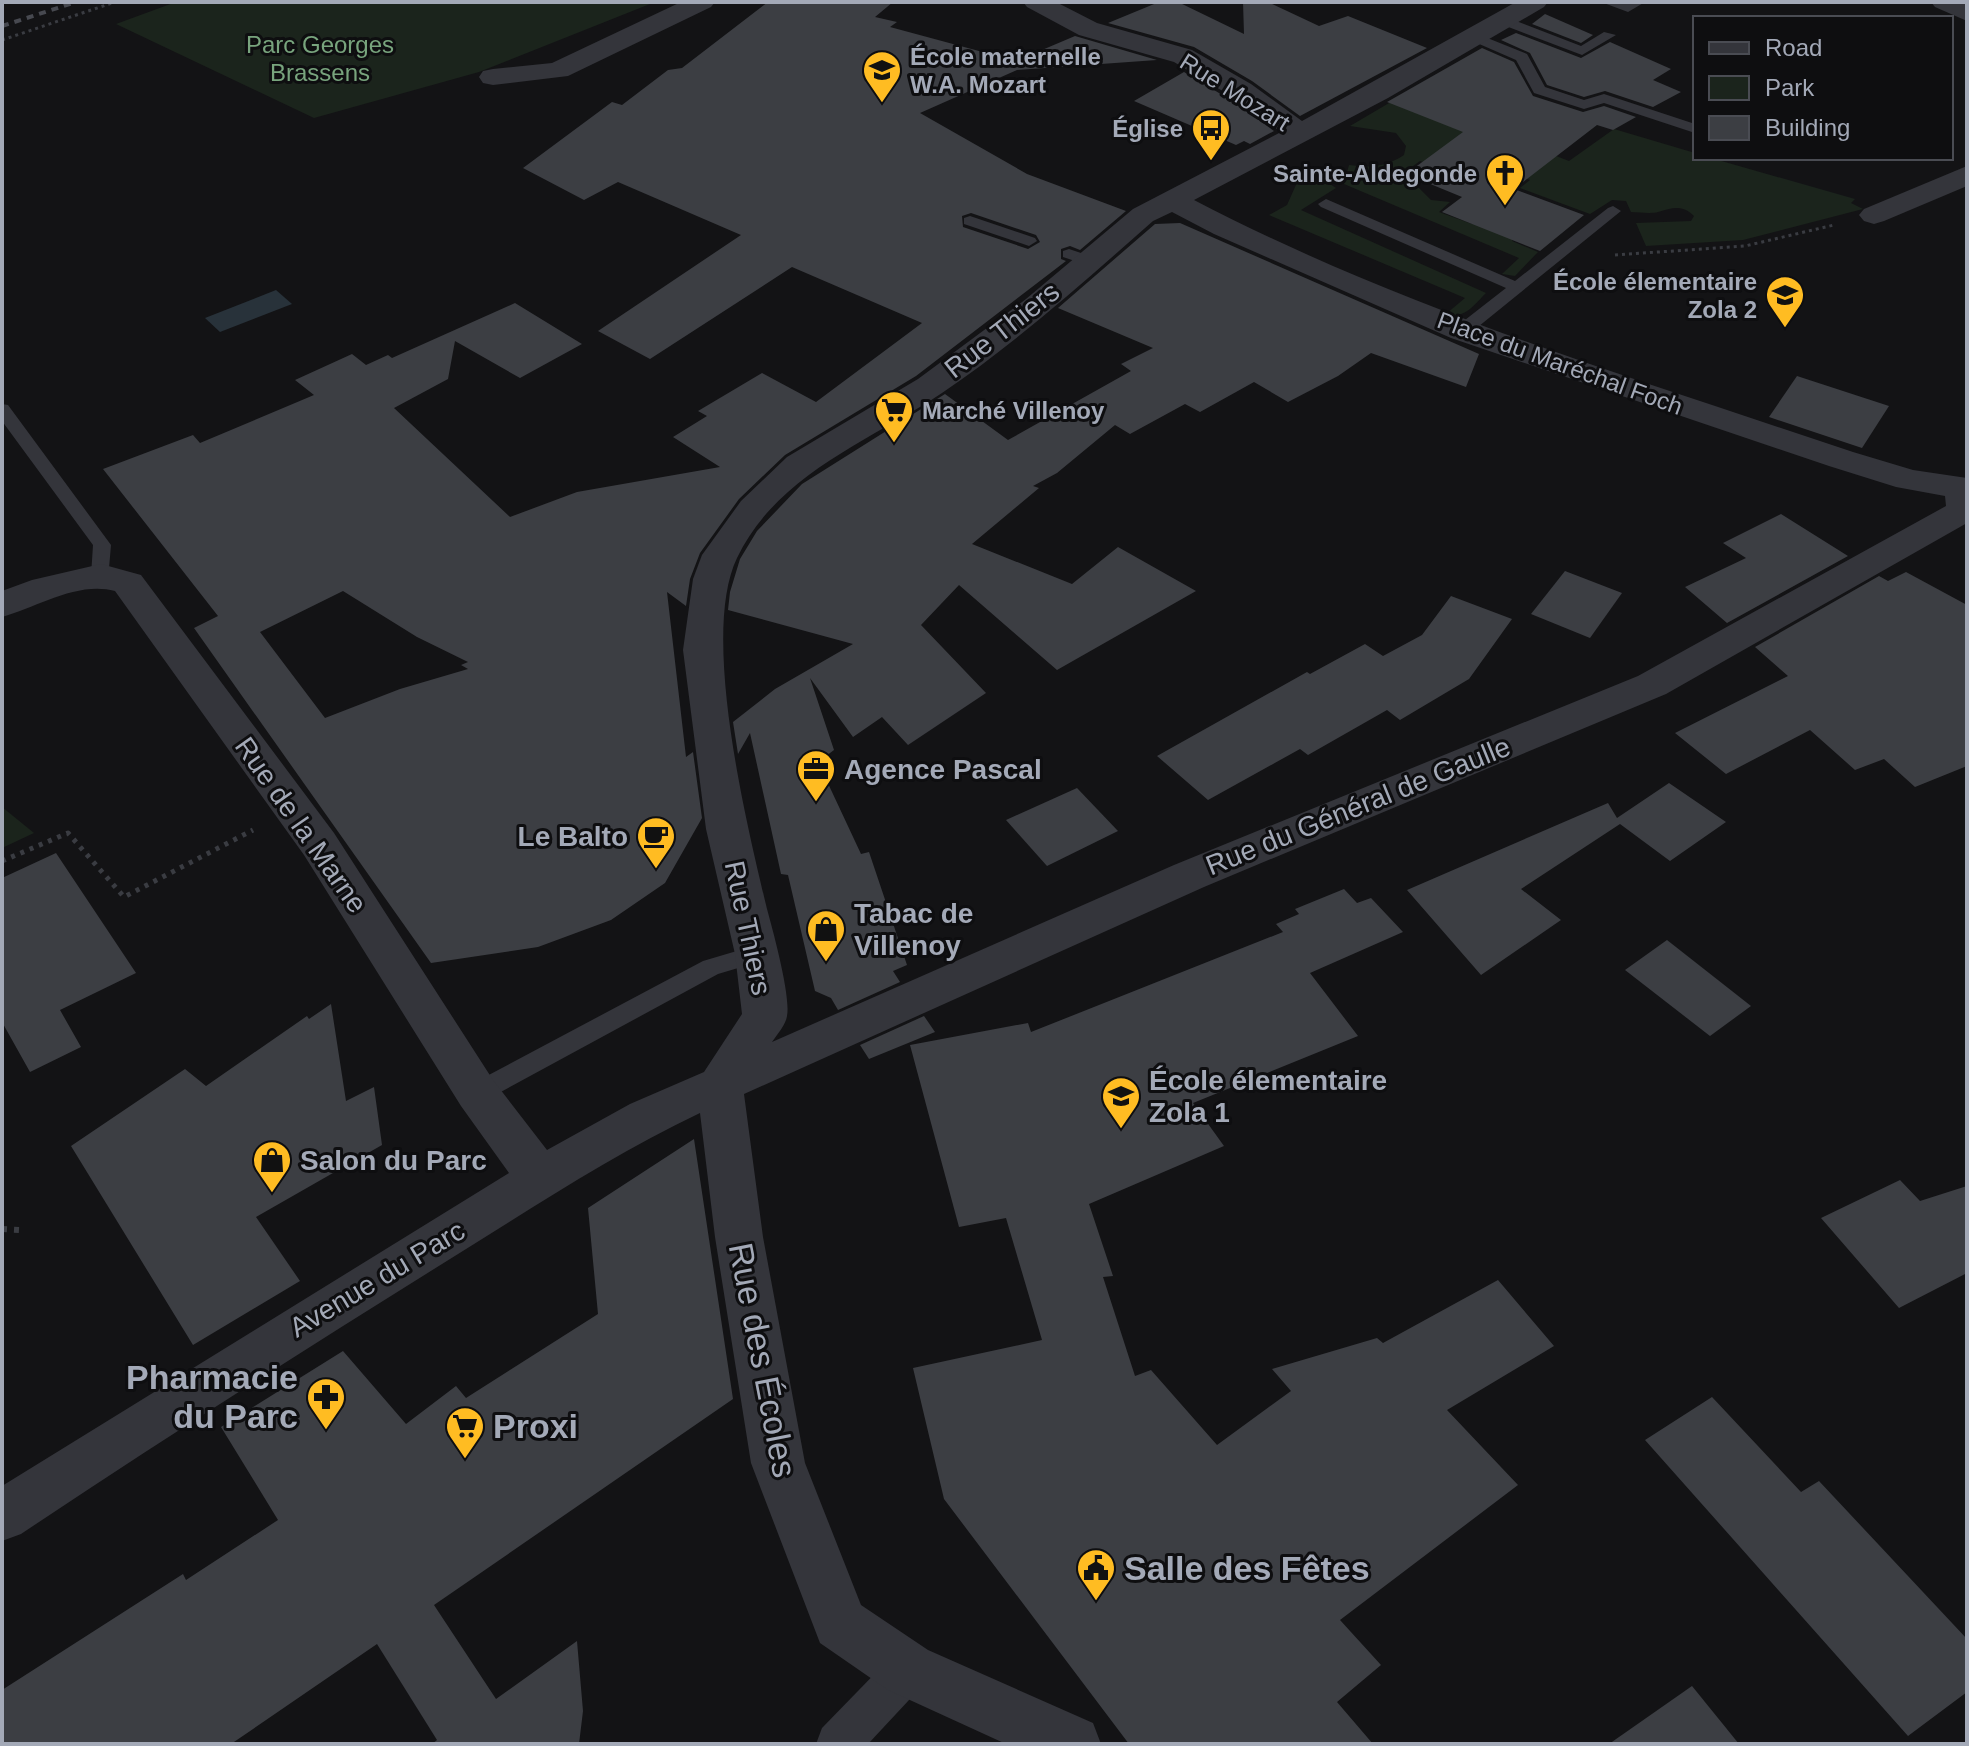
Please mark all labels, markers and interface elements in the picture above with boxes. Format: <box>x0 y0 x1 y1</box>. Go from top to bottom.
legend <box>1693 16 1953 160</box>
park label: Parc Georges Brassens <box>246 31 394 86</box>
text: Road <box>1765 34 1822 61</box>
place label: École maternelle W.A. Mozart <box>910 43 1101 98</box>
street label: Rue Mozart <box>1175 48 1295 136</box>
school or university icon: École maternelle W.A. Mozart <box>861 49 903 104</box>
text: Park <box>1765 74 1815 101</box>
bus stop icon: Église <box>1190 107 1232 162</box>
text: Building <box>1765 114 1850 141</box>
place label: Église <box>1112 115 1183 142</box>
church icon: Sainte-Aldegonde <box>1484 152 1526 207</box>
place label: Sainte-Aldegonde <box>1273 160 1477 187</box>
place label: École élementaire Zola 2 <box>1553 268 1757 323</box>
school or university icon: École élementaire Zola 2 <box>1764 274 1806 329</box>
street label: Rue Thiers <box>939 276 1065 384</box>
street label: Place du Maréchal Foch <box>1434 306 1686 420</box>
supermarket icon: Marché Villenoy <box>873 389 915 444</box>
place label: Marché Villenoy <box>922 397 1105 424</box>
street label: Rue de la Marne <box>229 731 373 919</box>
street label: Rue du Général de Gaulle <box>1201 731 1515 881</box>
office icon: Agence Pascal <box>795 748 837 803</box>
place label: Agence Pascal <box>844 754 1042 785</box>
cafe icon: Le Balto <box>635 815 677 870</box>
place label: Le Balto <box>518 821 628 852</box>
street label: Rue Thiers <box>719 858 777 998</box>
place label: Tabac de Villenoy <box>854 898 973 961</box>
shop icon: Tabac de Villenoy <box>805 908 847 963</box>
place label: École élementaire Zola 1 <box>1149 1065 1387 1128</box>
school or university icon: École élementaire Zola 1 <box>1100 1075 1142 1130</box>
shop icon: Salon du Parc <box>251 1139 293 1194</box>
place label: Salon du Parc <box>300 1145 487 1176</box>
street label: Avenue du Parc <box>284 1215 470 1343</box>
street label: Rue des Écoles <box>722 1239 804 1481</box>
place label: Pharmacie du Parc <box>126 1358 298 1435</box>
pharmacy icon: Pharmacie du Parc <box>305 1376 347 1431</box>
supermarket icon: Proxi <box>444 1405 486 1460</box>
place label: Proxi <box>493 1407 578 1445</box>
public building icon: Salle des Fêtes <box>1075 1547 1117 1602</box>
place label: Salle des Fêtes <box>1124 1549 1370 1587</box>

